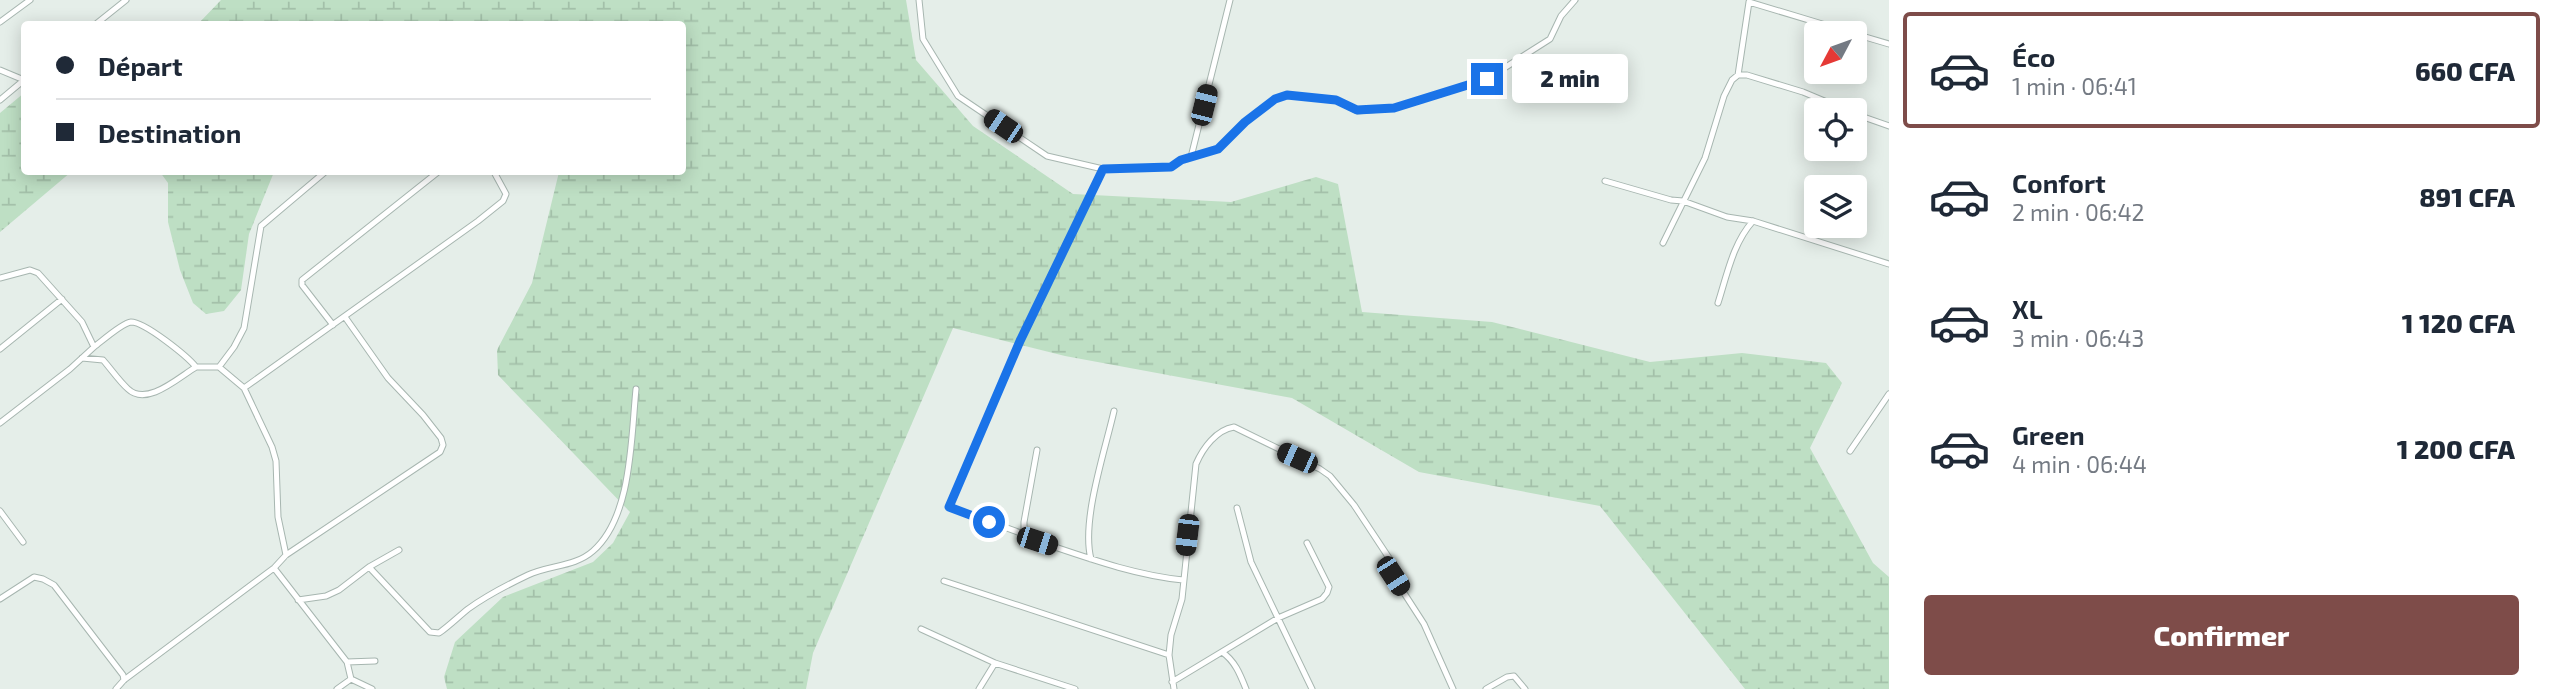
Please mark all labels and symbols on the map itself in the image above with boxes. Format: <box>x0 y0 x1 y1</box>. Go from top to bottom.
north arrow <box>1804 21 1867 84</box>
callout: 2 min <box>1512 55 1627 104</box>
route end <box>1471 63 1503 95</box>
car <box>1189 82 1220 128</box>
car <box>980 106 1027 146</box>
car <box>1274 440 1321 476</box>
route start <box>973 506 1005 538</box>
car <box>1175 513 1200 557</box>
car <box>1014 525 1061 557</box>
car <box>1373 553 1414 599</box>

